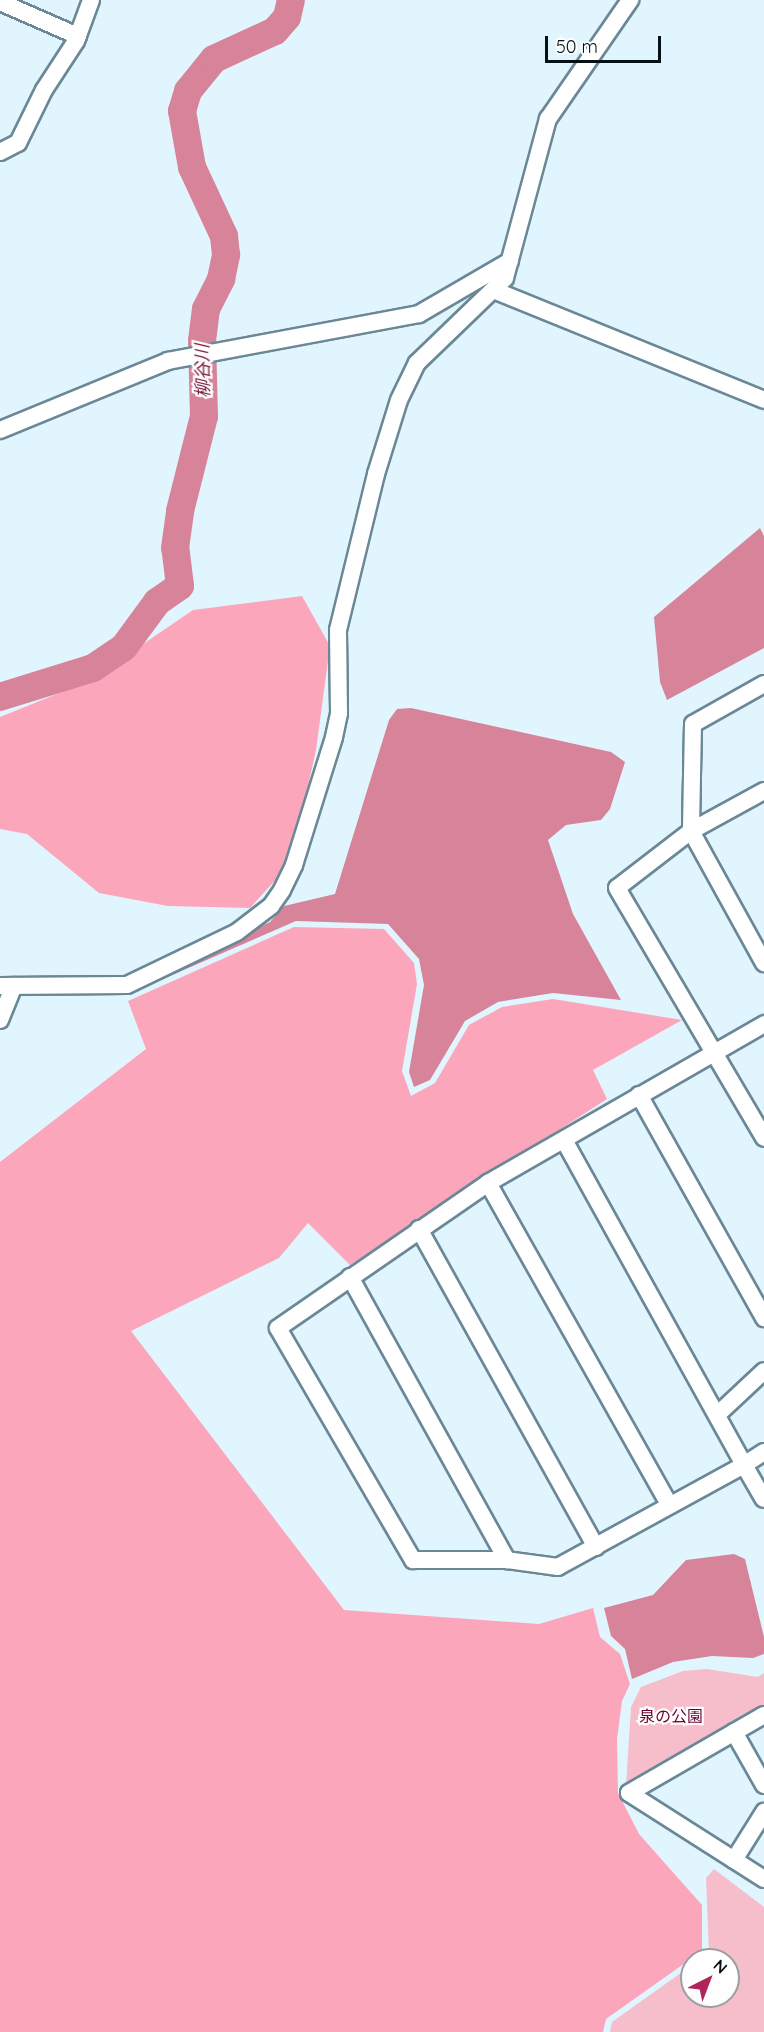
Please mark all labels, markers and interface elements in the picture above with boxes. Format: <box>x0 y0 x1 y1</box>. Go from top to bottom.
scale bar <box>548 24 664 62</box>
text: 50 m <box>556 35 598 58</box>
water label: 柳谷川 <box>192 344 214 398</box>
park label: 泉の公園 <box>639 1706 703 1726</box>
north arrow <box>680 1948 740 2008</box>
text: N <box>710 1955 732 1977</box>

